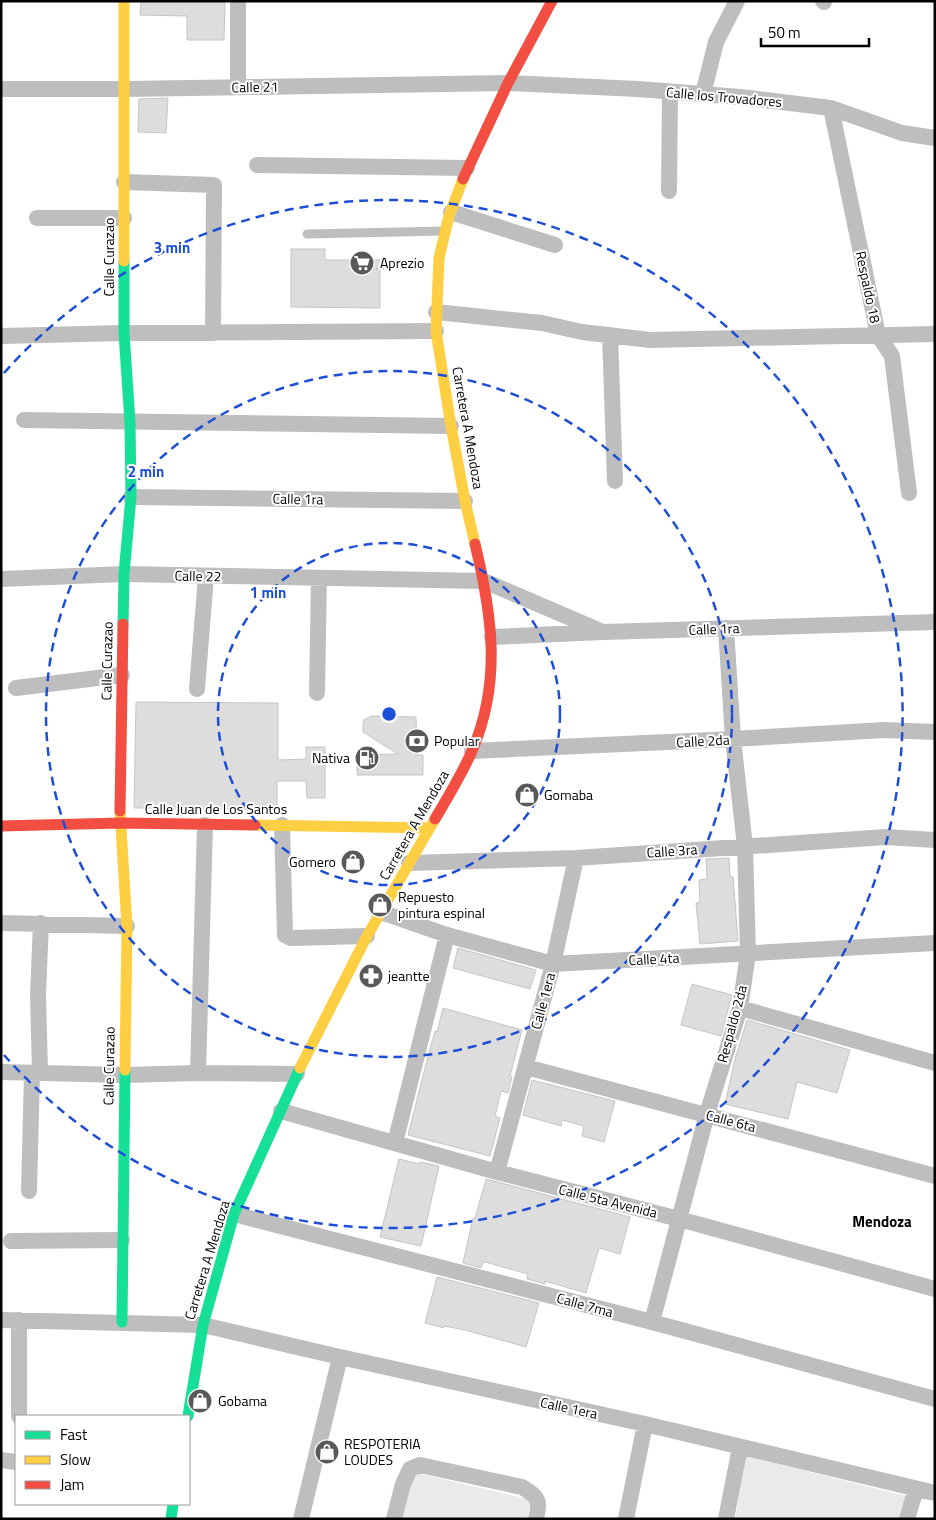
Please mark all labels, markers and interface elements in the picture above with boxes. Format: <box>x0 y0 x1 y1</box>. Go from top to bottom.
scale bar <box>761 15 868 47</box>
text: 50 m <box>768 21 801 44</box>
street label: Calle 21 <box>231 76 279 97</box>
street label: Calle los Trovadores <box>665 81 783 112</box>
street label: Calle Curazao <box>98 218 119 296</box>
text: 3 min <box>154 236 190 259</box>
street label: Respaldo 18 <box>851 249 886 325</box>
supermarket icon: Aprezio <box>349 250 375 276</box>
place label: Aprezio <box>380 252 424 273</box>
street label: Carretera A Mendoza <box>447 365 490 491</box>
text: 2 min <box>128 460 164 483</box>
street label: Calle 1ra <box>272 488 324 509</box>
street label: Calle 22 <box>174 565 222 586</box>
text: 1 min <box>250 581 286 604</box>
street label: Calle 1ra <box>688 617 740 640</box>
street label: Calle Curazao <box>95 621 118 701</box>
centre of rings <box>380 705 398 723</box>
bank icon: Popular <box>404 728 430 754</box>
street label: Calle 2da <box>676 729 730 752</box>
place label: Popular <box>434 730 480 751</box>
fuel station icon: Nativa <box>354 745 380 771</box>
place label: Nativa <box>312 747 350 768</box>
street label: Carretera A Mendoza <box>373 766 454 884</box>
shop icon: Gomaba <box>514 782 540 808</box>
place label: Gomaba <box>544 784 593 805</box>
street label: Calle Juan de Los Santos <box>145 798 287 819</box>
street label: Calle 3ra <box>646 838 698 863</box>
shop icon: Gomero <box>340 849 366 875</box>
place label: Gomero <box>289 851 336 872</box>
place label: Repuesto pintura espinal <box>398 886 485 923</box>
shop icon: Repuesto pintura espinal <box>367 892 393 918</box>
street label: Calle 4ta <box>628 947 680 970</box>
pharmacy icon: jeantte <box>358 963 384 989</box>
place label: jeantte <box>387 965 430 986</box>
street label: Calle 1era <box>525 970 560 1032</box>
street label: Respaldo 2da <box>711 983 752 1065</box>
street label: Calle Curazao <box>97 1026 120 1106</box>
street label: Calle 6ta <box>704 1104 758 1137</box>
street label: Calle 5ta Avenida <box>557 1178 660 1223</box>
street label: Carretera A Mendoza <box>178 1198 235 1322</box>
district label: Mendoza <box>852 1210 912 1233</box>
street label: Calle 7ma <box>554 1287 616 1322</box>
shop icon: Gobama <box>187 1388 213 1414</box>
place label: Gobama <box>218 1390 267 1411</box>
street label: Calle 1era <box>539 1391 600 1424</box>
legend <box>15 1415 190 1505</box>
text: Fast <box>60 1423 88 1446</box>
place label: RESPOTERIA LOUDES <box>344 1433 421 1470</box>
shop icon: RESPOTERIA LOUDES <box>314 1439 340 1465</box>
text: Slow <box>60 1448 91 1471</box>
text: Jam <box>60 1473 84 1496</box>

